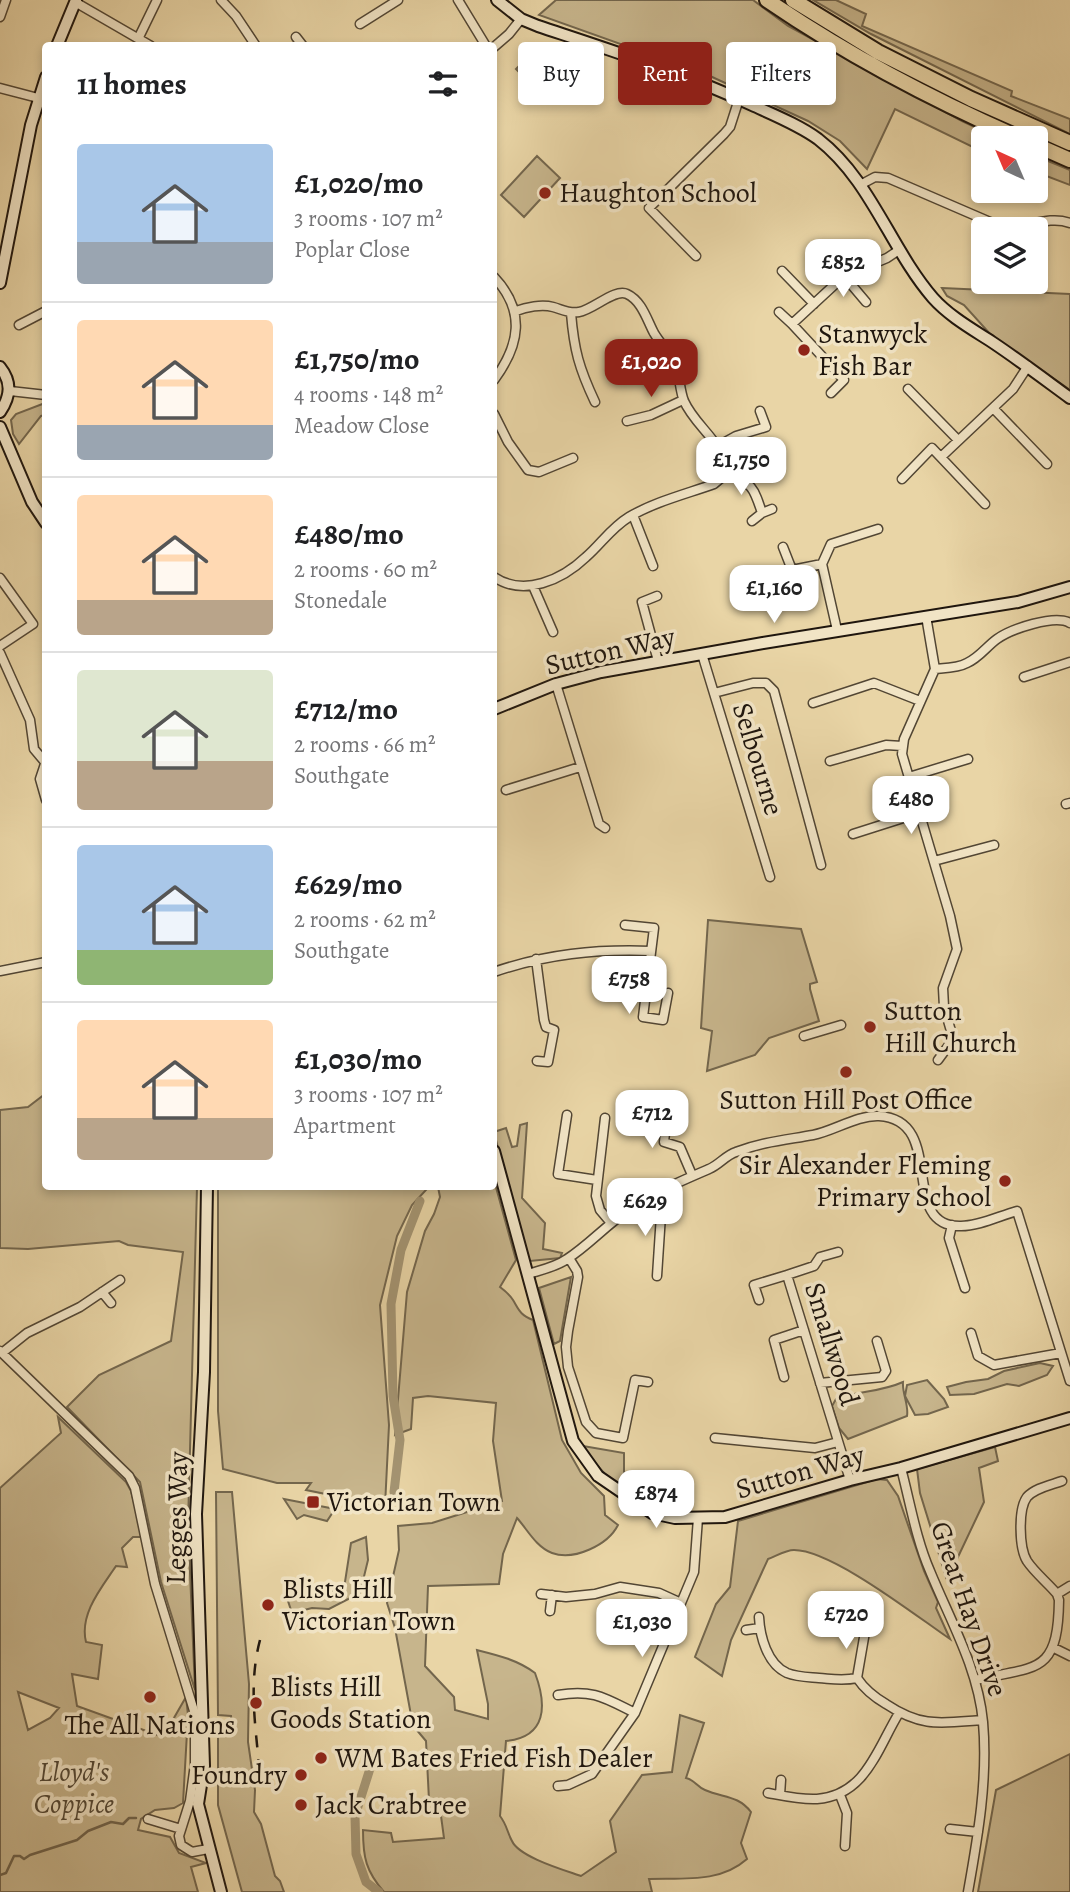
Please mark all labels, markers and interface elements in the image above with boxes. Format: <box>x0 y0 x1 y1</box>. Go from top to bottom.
chip: Buy <box>518 42 604 105</box>
chip: Rent <box>618 42 712 105</box>
chip: Filters <box>726 42 836 105</box>
text: 11 homes <box>77 64 187 104</box>
icon: filters <box>424 65 462 103</box>
north arrow <box>971 126 1048 203</box>
map controls <box>971 126 1048 294</box>
text: £1,020/mo <box>294 163 424 203</box>
icon: home <box>133 172 217 256</box>
place label: Haughton School <box>559 174 757 212</box>
marker: Haughton School <box>537 185 553 201</box>
text: 3 rooms · 107 m² <box>294 203 443 234</box>
button: layers <box>971 217 1048 294</box>
text: Poplar Close <box>294 234 410 265</box>
pin: £852 <box>802 240 884 299</box>
text: £852 <box>821 246 865 277</box>
place label: Stanwyck Fish Bar <box>818 315 928 385</box>
text: £1,750/mo <box>294 339 420 379</box>
pin: £1,020 <box>594 340 708 399</box>
marker: Stanwyck Fish Bar <box>796 342 812 358</box>
text: £1,020 <box>621 346 681 377</box>
icon: home <box>133 348 217 432</box>
text: 4 rooms · 148 m² <box>294 379 443 410</box>
text: Meadow Close <box>294 410 429 441</box>
pin: £1,750 <box>684 438 798 497</box>
text: £1,750 <box>712 444 770 475</box>
text: £480/mo <box>294 514 404 554</box>
icon: home <box>133 523 217 607</box>
text: 2 rooms · 60 m² <box>294 554 437 585</box>
pin: £1,160 <box>717 566 831 625</box>
text: £1,160 <box>746 572 802 603</box>
text: Stonedale <box>294 585 387 616</box>
street label: Sutton Way <box>541 618 679 684</box>
text: £712/mo <box>294 689 398 729</box>
icon: home <box>133 698 217 782</box>
street label: Selbourne <box>723 698 793 820</box>
text: 2 rooms · 66 m² <box>294 729 436 760</box>
text: Southgate <box>294 760 389 791</box>
pin: £480 <box>870 776 952 836</box>
text: £480 <box>888 783 934 814</box>
text: £629/mo <box>294 864 402 904</box>
icon: home <box>133 873 217 957</box>
text: 2 rooms · 62 m² <box>294 904 436 935</box>
text: Southgate <box>294 935 389 966</box>
pin: £758 <box>588 956 670 1016</box>
text: £758 <box>608 963 650 994</box>
place label: Sutton Hill Church <box>884 992 1017 1062</box>
marker: Sutton Hill Church <box>862 1019 878 1035</box>
text: £1,030/mo <box>294 1039 422 1079</box>
icon: home <box>133 1048 217 1132</box>
marker: Sutton Hill Post Office <box>838 1064 854 1080</box>
text: 3 rooms · 107 m² <box>294 1079 443 1110</box>
place label: Sutton Hill Post Office <box>719 1081 973 1119</box>
pin: £712 <box>611 1090 693 1150</box>
text: £712 <box>631 1097 673 1128</box>
text: Apartment <box>294 1110 396 1141</box>
place label: Sir Alexander Fleming Primary School <box>738 1146 991 1216</box>
marker: Sir Alexander Fleming Primary School <box>997 1173 1013 1189</box>
pin: £629 <box>604 1178 686 1238</box>
text: £629 <box>623 1185 667 1216</box>
street label: Smallwood <box>795 1278 869 1411</box>
street label: Sutton Way <box>731 1435 869 1508</box>
street label: Legges Way <box>157 1451 197 1585</box>
pin: £874 <box>615 1470 697 1530</box>
text: £874 <box>634 1477 678 1508</box>
place label: Victorian Town <box>326 1483 501 1521</box>
marker: Victorian Town <box>305 1494 321 1510</box>
street label: Great Hay Drive <box>921 1516 1017 1702</box>
place label: Blists Hill Victorian Town <box>281 1570 456 1640</box>
pin: £720 <box>805 1592 887 1651</box>
marker: Blists Hill Victorian Town <box>260 1597 276 1613</box>
text: £720 <box>824 1598 868 1629</box>
pin: £1,030 <box>585 1600 699 1659</box>
text: £1,030 <box>612 1606 672 1637</box>
place label: Blists Hill Goods Station <box>270 1668 431 1738</box>
marker: The All Nations <box>142 1689 158 1705</box>
marker: Blists Hill Goods Station <box>248 1695 264 1711</box>
place label: The All Nations <box>64 1706 236 1744</box>
place label: WM Bates Fried Fish Dealer <box>334 1739 653 1777</box>
marker: WM Bates Fried Fish Dealer <box>313 1750 329 1766</box>
park label: Lloyd's Coppice <box>34 1753 114 1823</box>
place label: Foundry <box>191 1756 288 1794</box>
marker: Foundry <box>293 1767 309 1783</box>
place label: Jack Crabtree <box>315 1786 467 1824</box>
marker: Jack Crabtree <box>293 1797 309 1813</box>

